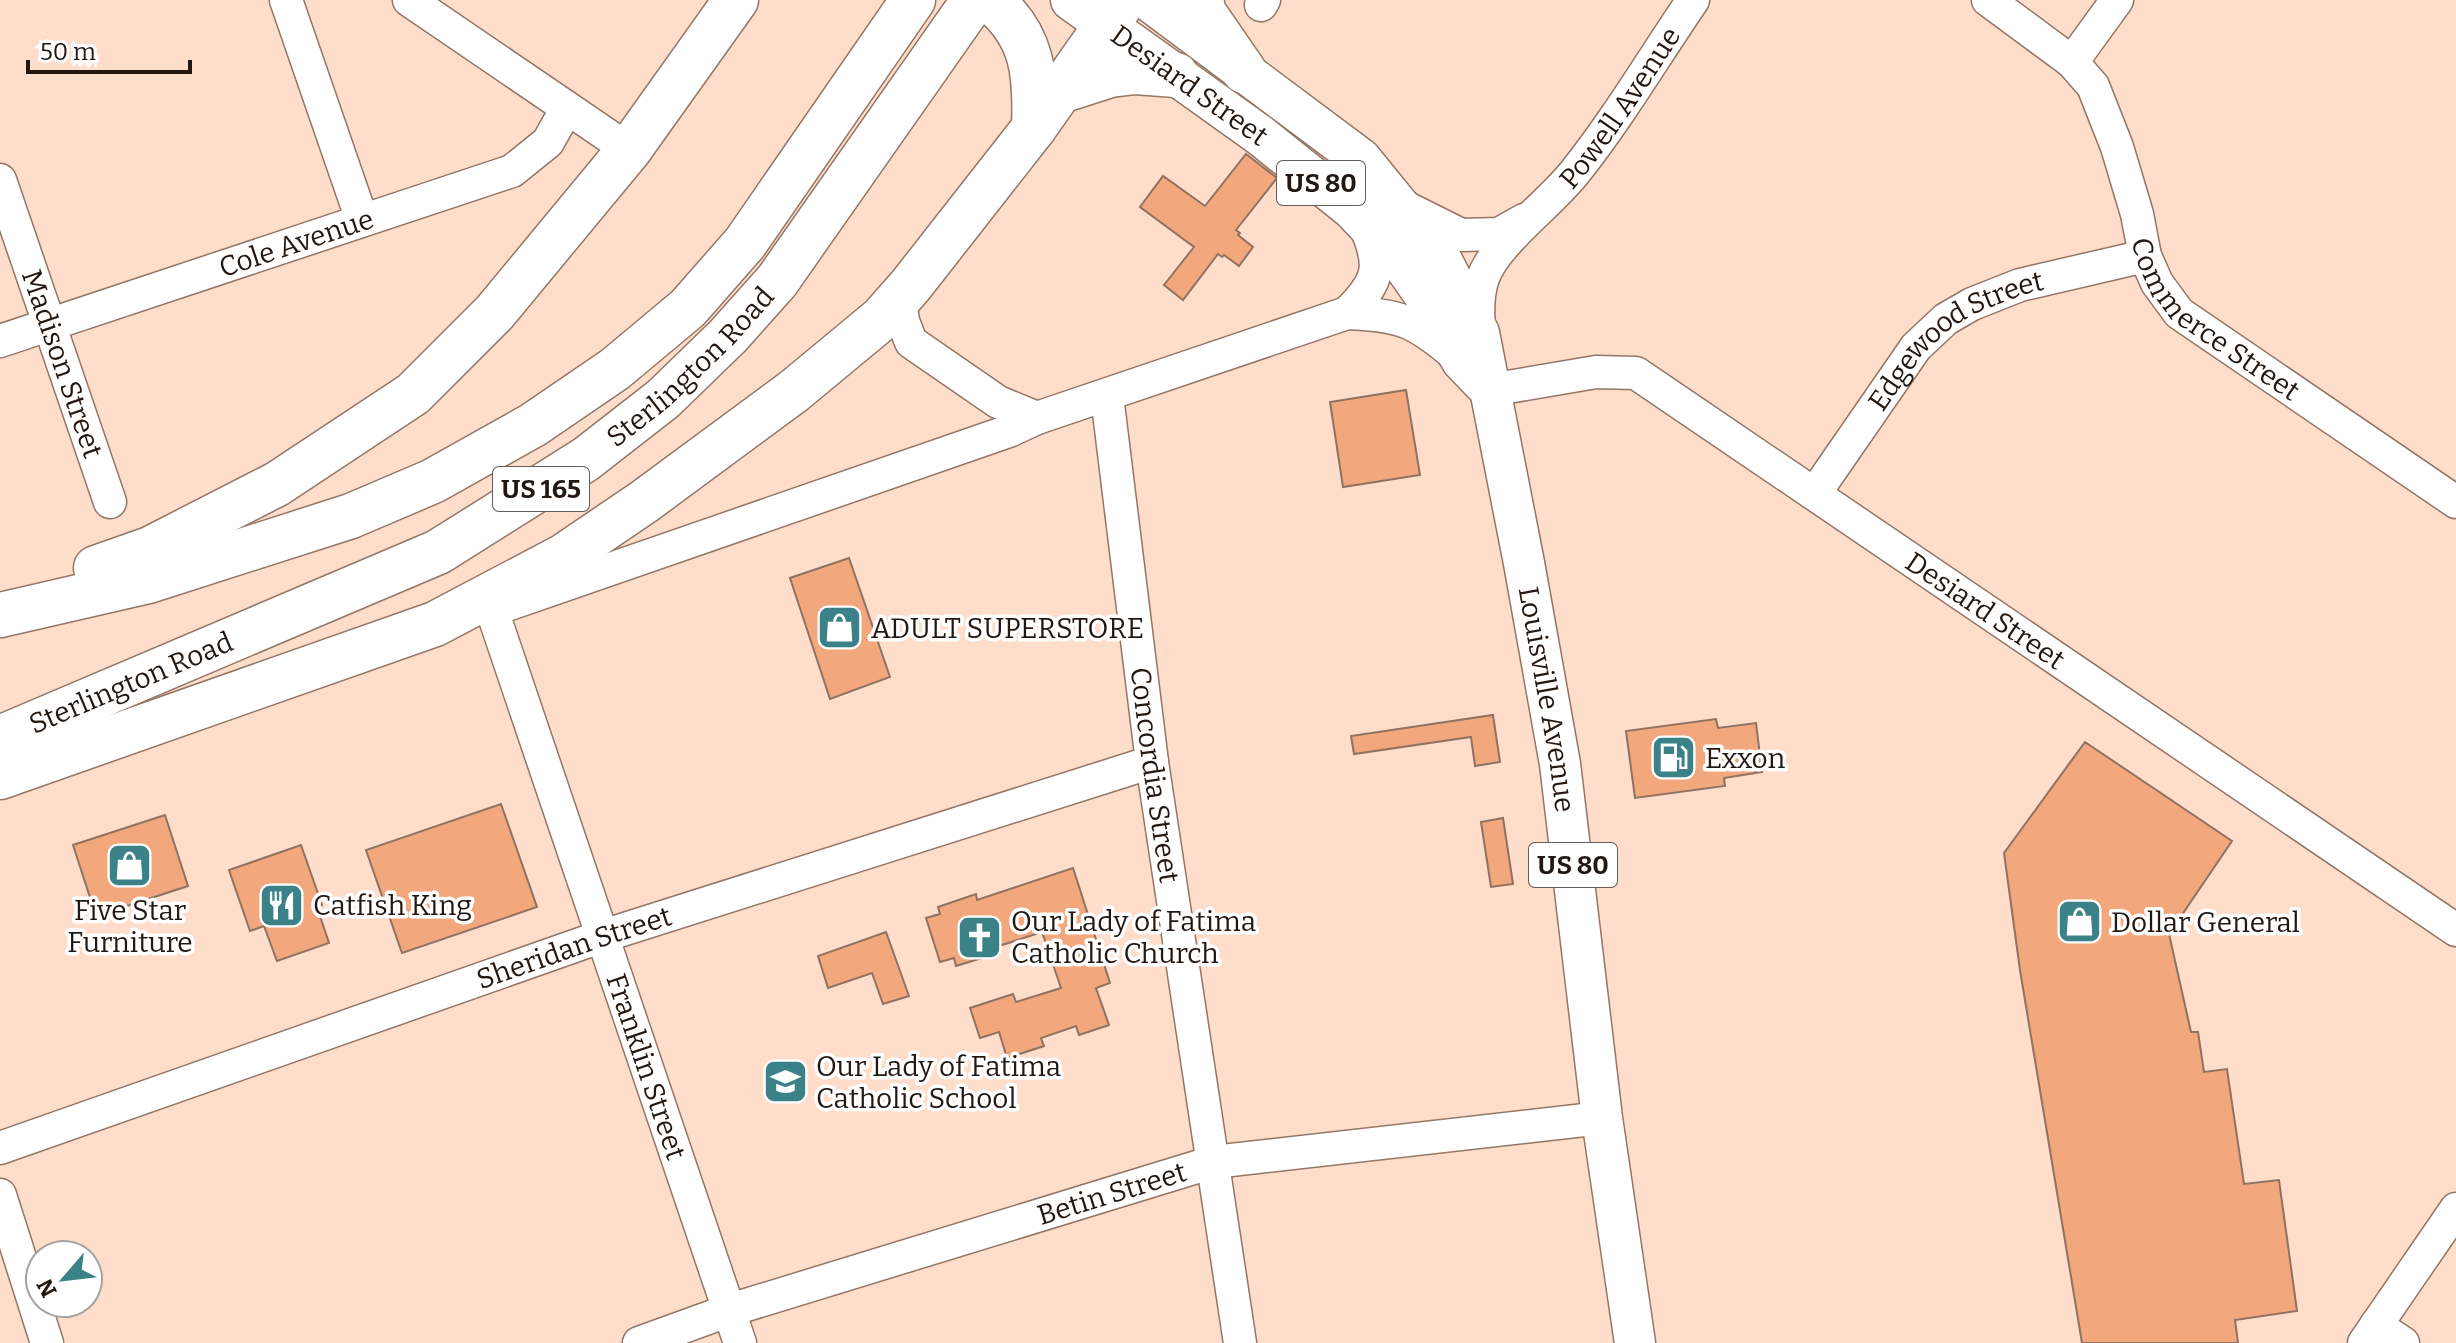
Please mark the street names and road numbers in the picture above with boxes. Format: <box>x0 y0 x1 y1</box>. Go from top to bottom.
street label: Desiard Street <box>1105 18 1274 153</box>
street label: Powell Avenue <box>1553 21 1687 195</box>
road number: US 80 <box>1277 161 1365 205</box>
street label: Cole Avenue <box>215 202 378 284</box>
street label: Commerce Street <box>2125 235 2306 407</box>
street label: Edgewood Street <box>1861 264 2047 417</box>
street label: Madison Street <box>15 265 110 462</box>
street label: Sterlington Road <box>600 280 781 454</box>
road number: US 165 <box>493 467 589 511</box>
street label: Desiard Street <box>1899 545 2071 676</box>
street label: Louisville Avenue <box>1512 584 1582 814</box>
street label: Sterlington Road <box>24 625 238 741</box>
street label: Concordia Street <box>1123 665 1186 885</box>
road number: US 80 <box>1529 843 1617 887</box>
street label: Sheridan Street <box>472 899 676 996</box>
street label: Franklin Street <box>599 969 693 1164</box>
street label: Betin Street <box>1033 1155 1190 1232</box>

